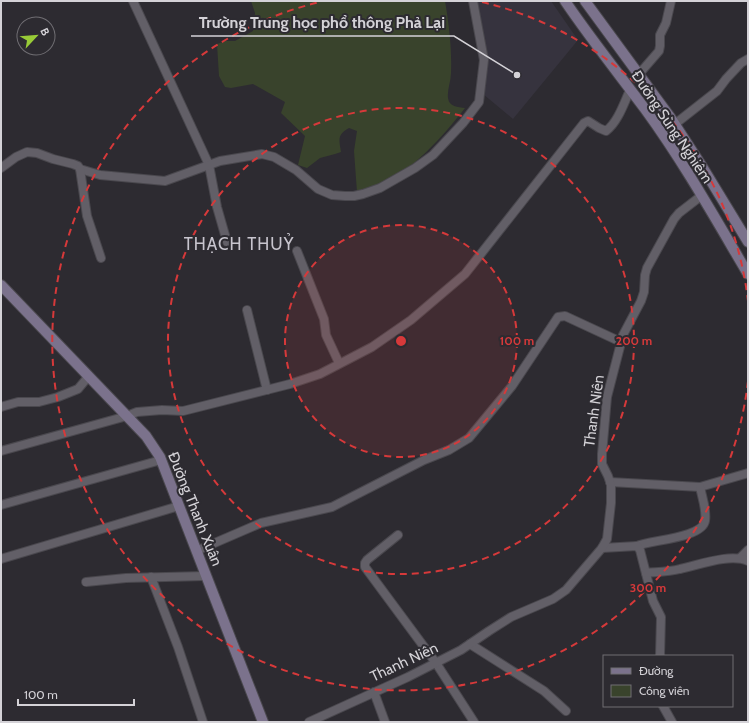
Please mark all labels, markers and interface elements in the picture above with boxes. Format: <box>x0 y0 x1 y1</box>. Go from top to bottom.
callout: Trường Trung học phổ thông Phả Lại <box>191 8 454 36</box>
text: Trường Trung học phổ thông Phả Lại <box>199 13 445 32</box>
north arrow <box>16 16 56 56</box>
text: B <box>37 25 53 38</box>
street label: Đường Sùng Nghiêm <box>628 67 716 187</box>
district label: THẠCH THUỶ <box>184 233 294 254</box>
text: 100 m <box>500 333 534 348</box>
text: 200 m <box>616 333 652 348</box>
centre of rings <box>394 334 408 348</box>
street label: Thanh Niên <box>580 374 608 448</box>
street label: Đường Thanh Xuân <box>164 449 226 569</box>
text: 300 m <box>630 580 666 595</box>
street label: Thanh Niên <box>367 638 441 686</box>
legend <box>603 655 733 707</box>
text: Đường <box>639 663 674 678</box>
scale bar <box>18 681 134 707</box>
text: Công viên <box>639 683 690 698</box>
text: 100 m <box>24 687 58 702</box>

